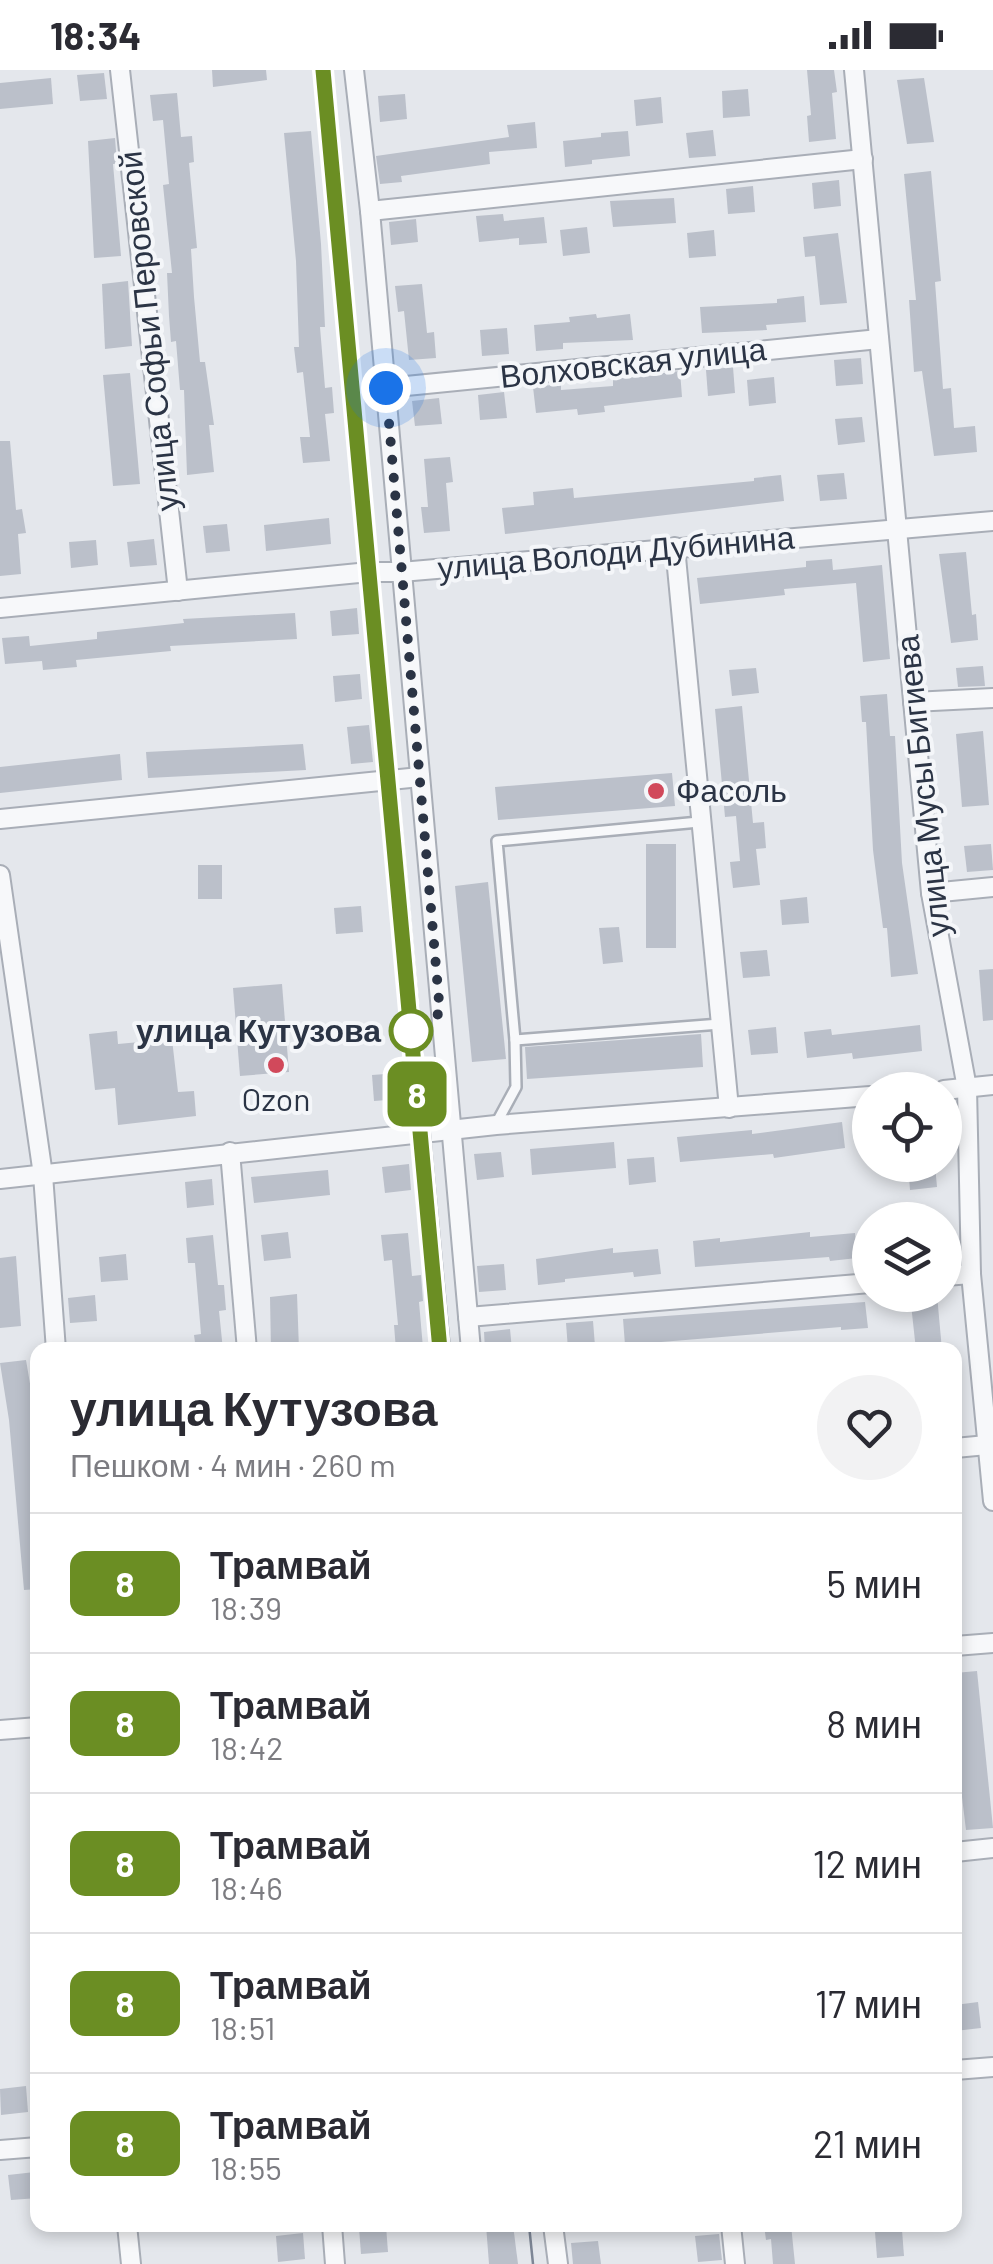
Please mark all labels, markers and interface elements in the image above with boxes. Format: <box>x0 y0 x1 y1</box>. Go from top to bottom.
text: 18:34 <box>50 12 141 58</box>
street label: улица Софьи Перовской <box>109 149 186 513</box>
street label: Волховская улица <box>498 328 768 395</box>
your location <box>361 363 411 413</box>
street label: улица Володи Дубинина <box>436 516 796 587</box>
street label: улица Мусы Бигиева <box>886 633 957 939</box>
place label: Фасоль <box>676 770 787 808</box>
marker: Фасоль <box>645 780 667 802</box>
place label: улица Кутузова <box>136 1010 381 1049</box>
marker: улица Кутузова <box>390 1010 432 1052</box>
marker: Ozon <box>265 1054 287 1076</box>
line badge: 8 <box>384 1062 450 1126</box>
map controls <box>852 1072 962 1312</box>
button: locate <box>852 1072 962 1182</box>
text: 8 <box>408 1073 426 1115</box>
place label: Ozon <box>242 1079 310 1117</box>
button: layers <box>852 1202 962 1312</box>
button: heart <box>817 1375 922 1480</box>
text: улица Кутузова <box>70 1378 437 1436</box>
text: Пешком · 4 мин · 260 m <box>70 1445 396 1483</box>
text: Трамвай <box>210 1541 372 1587</box>
text: 5 мин <box>827 1560 922 1606</box>
text: 8 <box>116 1562 134 1604</box>
text: 18:39 <box>210 1588 282 1626</box>
text: Трамвай <box>210 1681 372 1727</box>
text: 8 мин <box>826 1700 922 1746</box>
text: 8 <box>116 1702 134 1744</box>
text: 18:42 <box>210 1728 284 1766</box>
text: Трамвай <box>210 1821 372 1867</box>
text: 12 мин <box>812 1840 922 1886</box>
text: 8 <box>116 1842 134 1884</box>
text: 18:46 <box>210 1868 283 1906</box>
text: Трамвай <box>210 1961 372 2007</box>
text: 17 мин <box>815 1980 922 2026</box>
text: 8 <box>116 1982 134 2024</box>
text: 18:51 <box>210 2008 275 2046</box>
text: Трамвай <box>210 2101 372 2147</box>
text: 21 мин <box>813 2120 922 2166</box>
text: 8 <box>116 2122 134 2164</box>
text: 18:55 <box>210 2148 282 2186</box>

